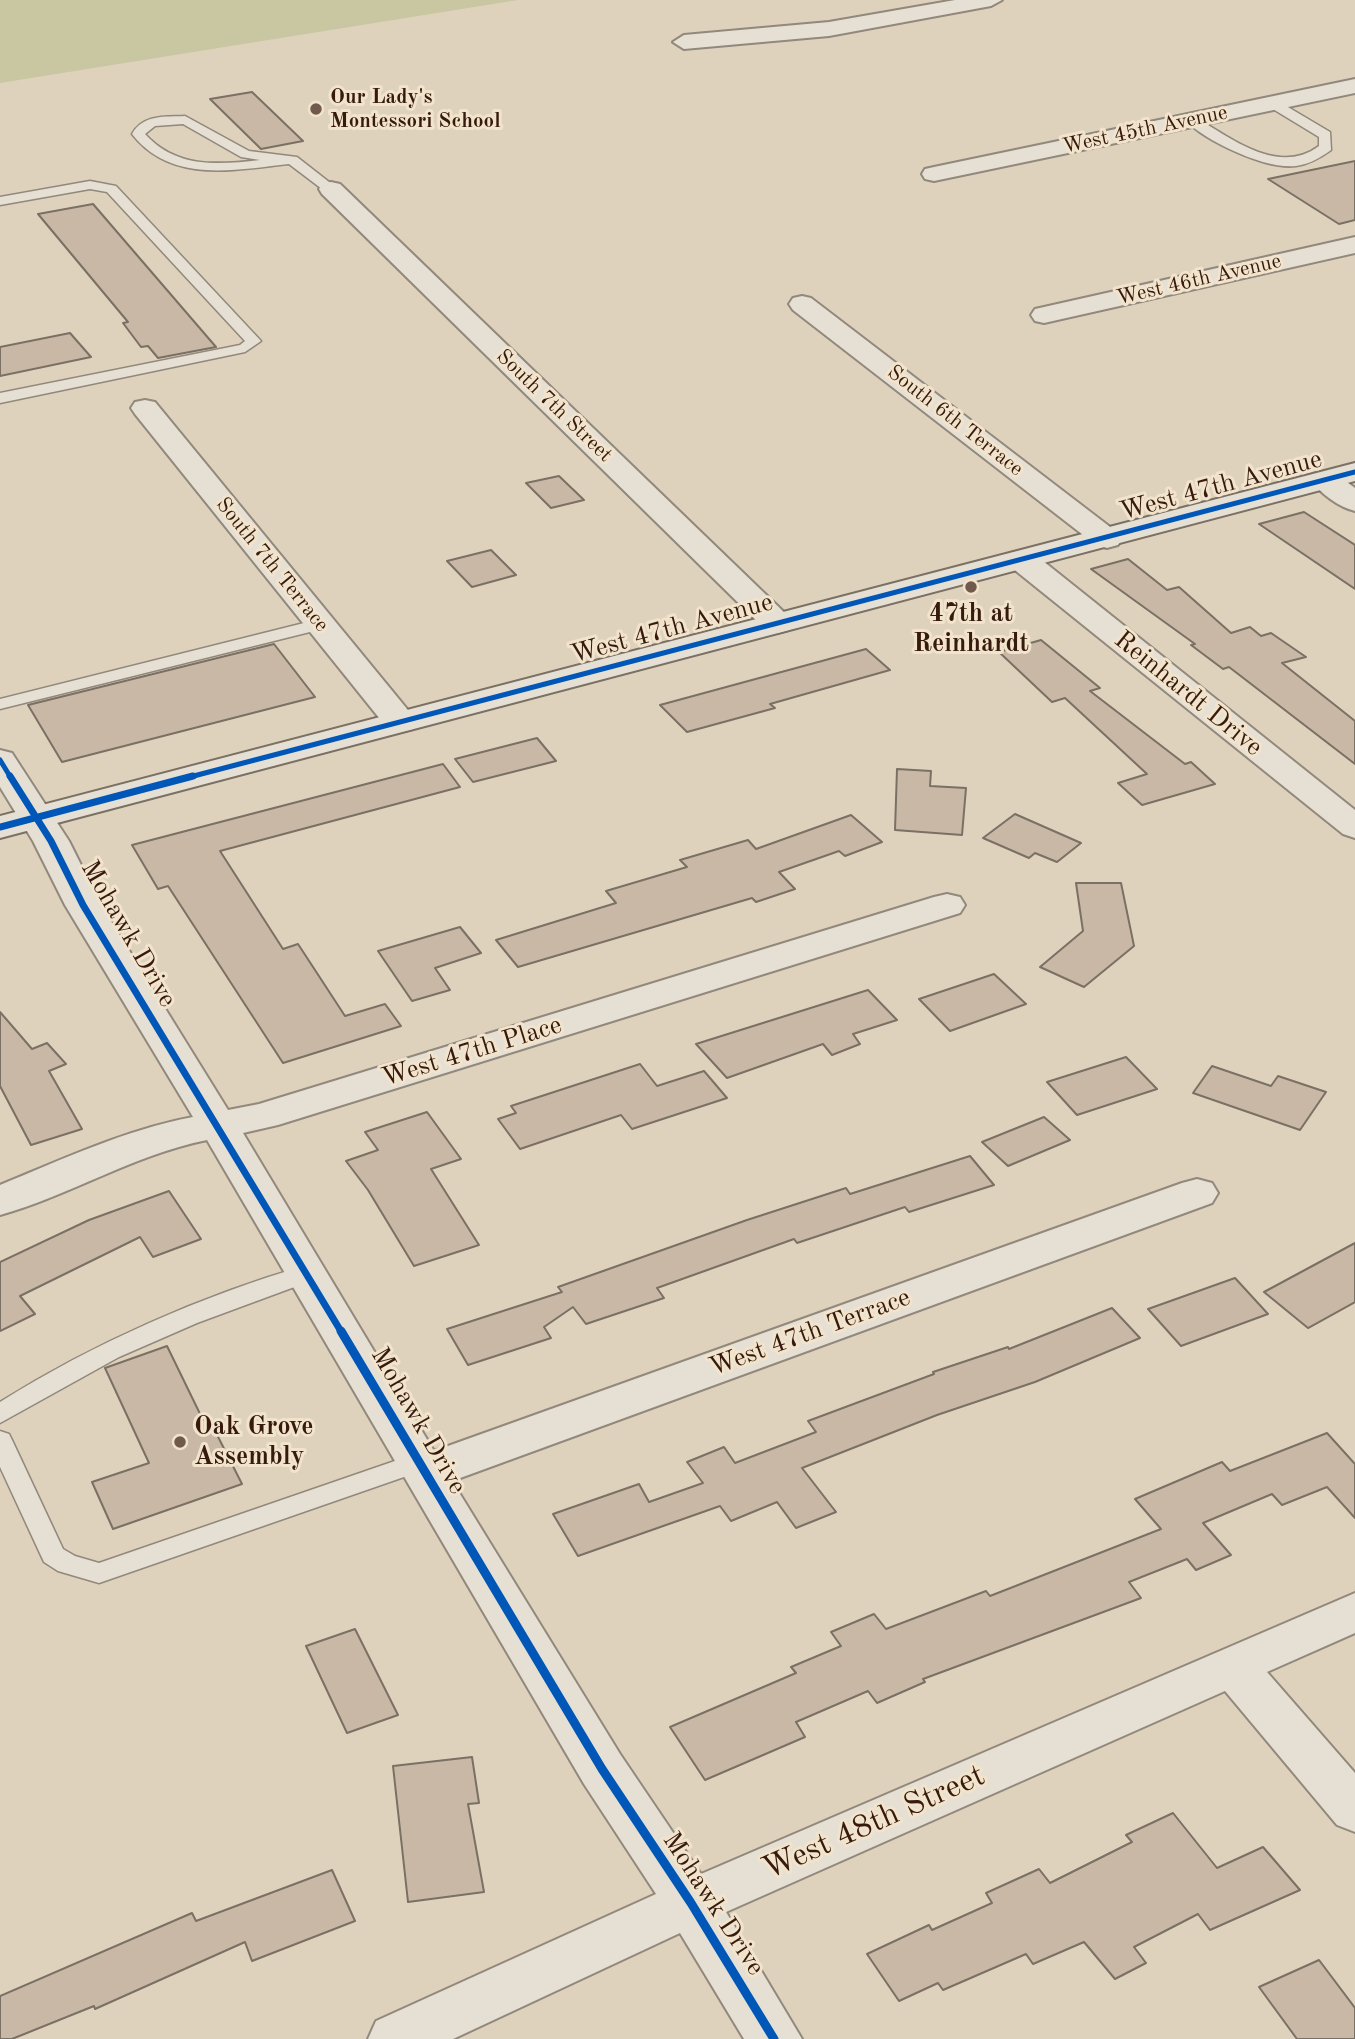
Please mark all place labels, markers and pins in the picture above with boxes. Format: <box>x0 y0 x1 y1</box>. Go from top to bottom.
place label: Our Lady's Montessori School <box>330 84 501 134</box>
marker: Our Lady's Montessori School <box>308 101 324 117</box>
marker: 47th at Reinhardt <box>963 579 979 595</box>
place label: 47th at Reinhardt <box>913 598 1029 660</box>
place label: Oak Grove Assembly <box>194 1411 314 1472</box>
marker: Oak Grove Assembly <box>172 1434 188 1450</box>

